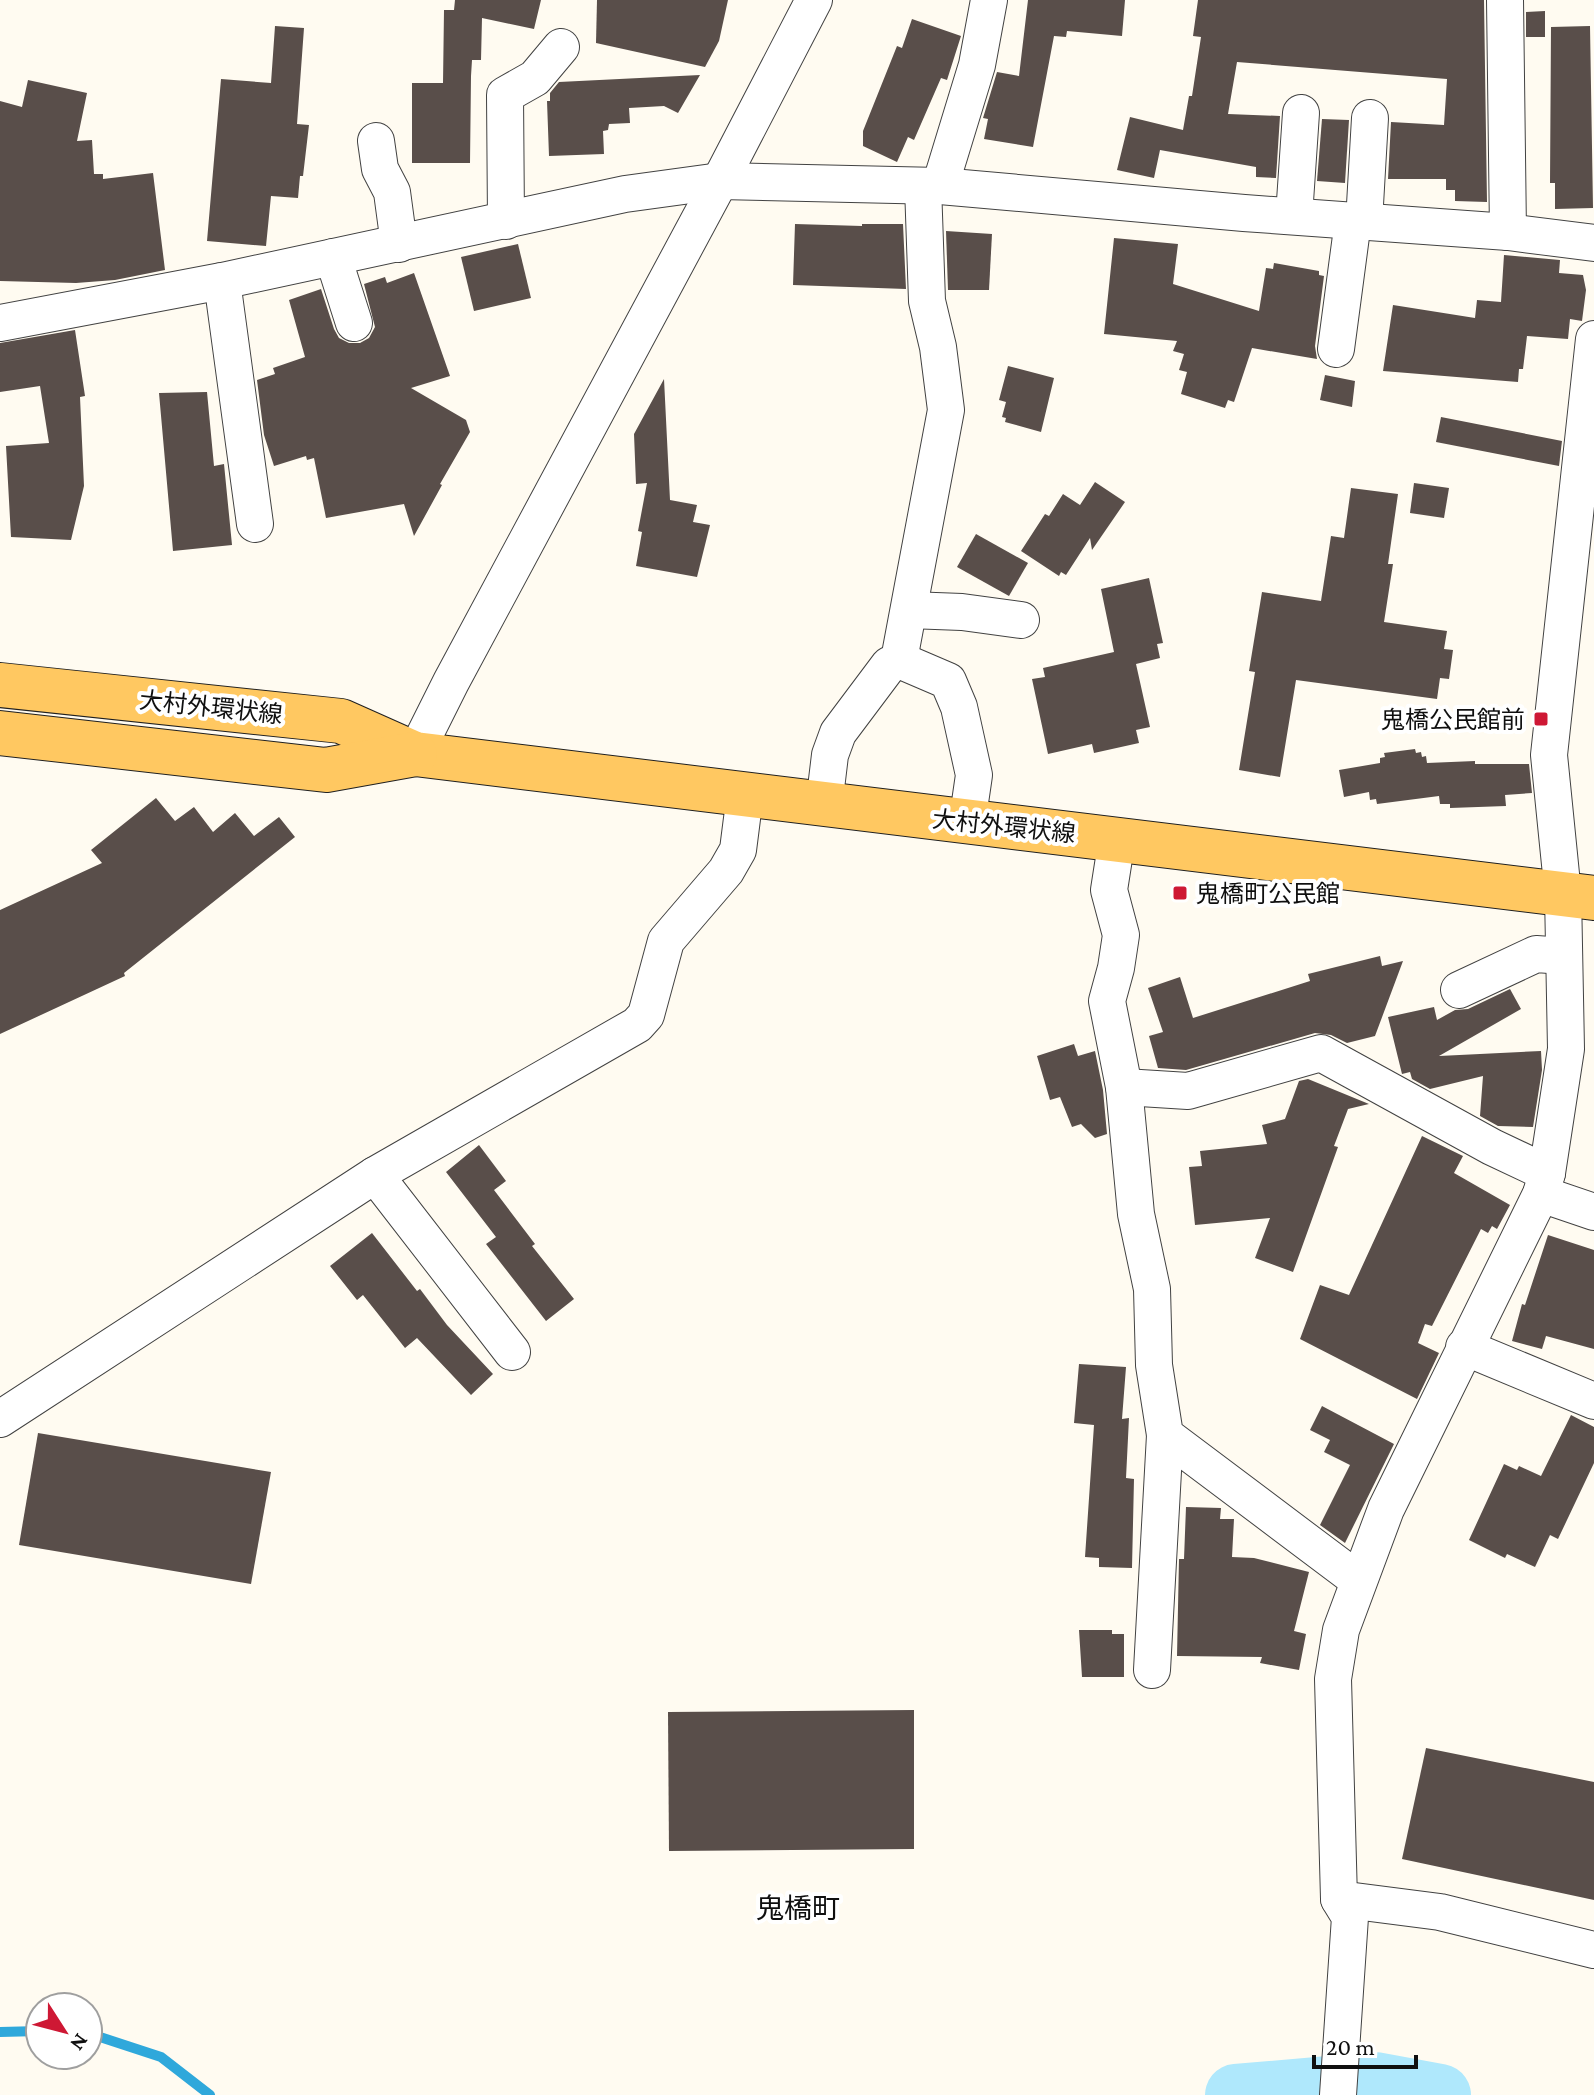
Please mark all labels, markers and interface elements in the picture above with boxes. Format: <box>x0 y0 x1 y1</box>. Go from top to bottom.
street label: 大村外環状線 <box>138 686 284 728</box>
place label: 鬼橋公民館前 <box>1381 706 1525 733</box>
marker: 鬼橋公民館前 <box>1532 710 1550 728</box>
street label: 大村外環状線 <box>931 805 1077 847</box>
place label: 鬼橋町公民館 <box>1196 880 1340 907</box>
marker: 鬼橋町公民館 <box>1171 884 1189 902</box>
district label: 鬼橋町 <box>756 1893 840 1924</box>
north arrow <box>24 1991 104 2071</box>
scale bar <box>1314 2019 1416 2069</box>
text: N <box>65 2029 94 2056</box>
text: 20 m <box>1326 2033 1375 2060</box>

